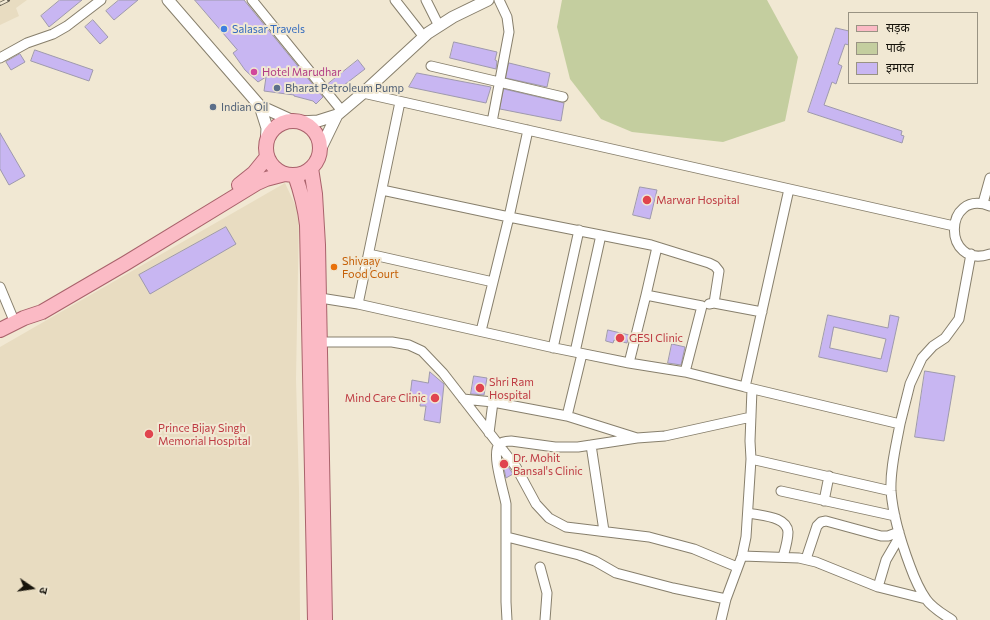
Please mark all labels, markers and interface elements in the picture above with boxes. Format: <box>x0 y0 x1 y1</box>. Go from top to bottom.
legend <box>848 12 978 84</box>
text: सड़क <box>886 20 910 34</box>
place label: Salasar Travels <box>232 22 305 36</box>
marker: Salasar Travels <box>219 24 229 34</box>
text: पार्क <box>886 40 905 54</box>
text: इमारत <box>886 60 914 74</box>
place label: Hotel Marudhar <box>262 65 341 79</box>
marker: Hotel Marudhar <box>249 67 259 77</box>
place label: Bharat Petroleum Pump <box>285 81 404 95</box>
marker: Bharat Petroleum Pump <box>272 83 282 93</box>
place label: Indian Oil <box>221 100 268 114</box>
marker: Indian Oil <box>208 102 218 112</box>
place label: Marwar Hospital <box>656 193 740 207</box>
marker: Marwar Hospital <box>641 194 653 206</box>
place label: Shivaay Food Court <box>342 254 399 280</box>
marker: Shivaay Food Court <box>329 262 339 272</box>
place label: GESI Clinic <box>629 331 683 345</box>
marker: GESI Clinic <box>614 332 626 344</box>
place label: Shri Ram Hospital <box>489 375 534 401</box>
marker: Shri Ram Hospital <box>474 382 486 394</box>
place label: Mind Care Clinic <box>345 391 426 405</box>
marker: Mind Care Clinic <box>429 392 441 404</box>
place label: Prince Bijay Singh Memorial Hospital <box>158 421 250 447</box>
marker: Prince Bijay Singh Memorial Hospital <box>143 428 155 440</box>
place label: Dr. Mohit Bansal's Clinic <box>513 451 583 477</box>
marker: Dr. Mohit Bansal's Clinic <box>498 458 510 470</box>
north arrow <box>12 568 52 608</box>
text: उ <box>37 586 51 595</box>

